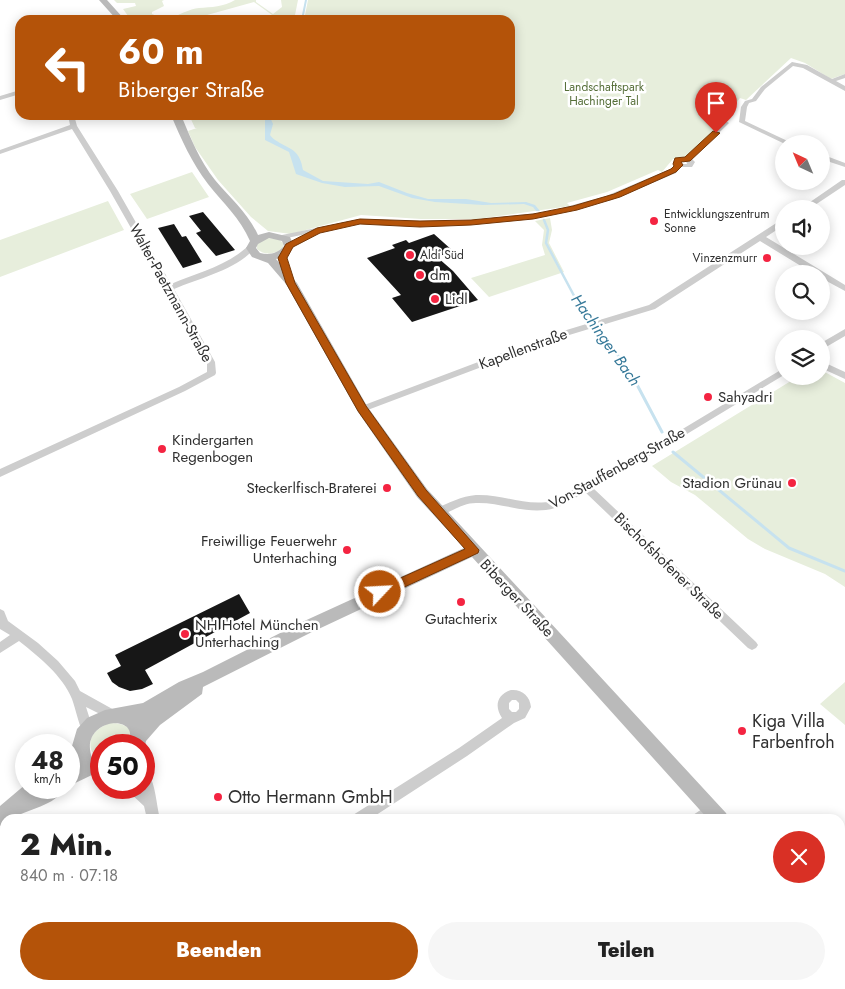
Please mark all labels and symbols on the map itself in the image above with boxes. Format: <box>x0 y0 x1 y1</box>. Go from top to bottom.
park label: Landschaftspark Hachinger Tal <box>564 78 645 110</box>
pin <box>695 82 737 133</box>
north arrow <box>775 135 830 190</box>
place label: Entwicklungszentrum Sonne <box>664 205 770 237</box>
marker: Entwicklungszentrum Sonne <box>648 215 660 227</box>
street label: Walter-Paetzmann-Straße <box>124 220 218 366</box>
place label: Aldi Süd <box>420 246 464 264</box>
marker: Aldi Süd <box>404 249 416 261</box>
place label: Vinzenzmurr <box>692 249 758 267</box>
marker: Vinzenzmurr <box>761 252 773 264</box>
place label: dm <box>430 264 450 286</box>
marker: dm <box>414 269 426 281</box>
place label: Lidl <box>445 288 468 310</box>
water label: Hachinger Bach <box>566 289 646 391</box>
marker: Lidl <box>429 293 441 305</box>
street label: Kapellenstraße <box>476 323 571 375</box>
place label: Sahyadri <box>718 386 773 408</box>
marker: Sahyadri <box>702 391 714 403</box>
street label: Von-Stauffenberg-Straße <box>545 421 689 515</box>
place label: Kindergarten Regenbogen <box>172 429 254 468</box>
marker: Kindergarten Regenbogen <box>156 443 168 455</box>
place label: Stadion Grünau <box>682 472 782 494</box>
place label: Steckerlfisch-Braterei <box>247 477 377 499</box>
marker: Stadion Grünau <box>786 477 798 489</box>
marker: Steckerlfisch-Braterei <box>381 482 393 494</box>
street label: Bischofshofener Straße <box>609 508 729 625</box>
place label: Freiwillige Feuerwehr Unterhaching <box>201 530 338 569</box>
marker: Freiwillige Feuerwehr Unterhaching <box>341 544 353 556</box>
street label: Biberger Straße <box>475 554 559 642</box>
position arrow <box>353 565 405 617</box>
marker: Gutachterix <box>455 596 467 608</box>
place label: Gutachterix <box>425 608 498 630</box>
place label: NH Hotel München Unterhaching <box>195 614 319 653</box>
marker: NH Hotel München Unterhaching <box>179 628 191 640</box>
place label: Kiga Villa Farbenfroh <box>752 708 835 755</box>
marker: Kiga Villa Farbenfroh <box>736 725 748 737</box>
speed limit sign: 50 <box>90 734 155 799</box>
place label: Otto Hermann GmbH <box>228 784 393 810</box>
marker: Otto Hermann GmbH <box>212 791 224 803</box>

